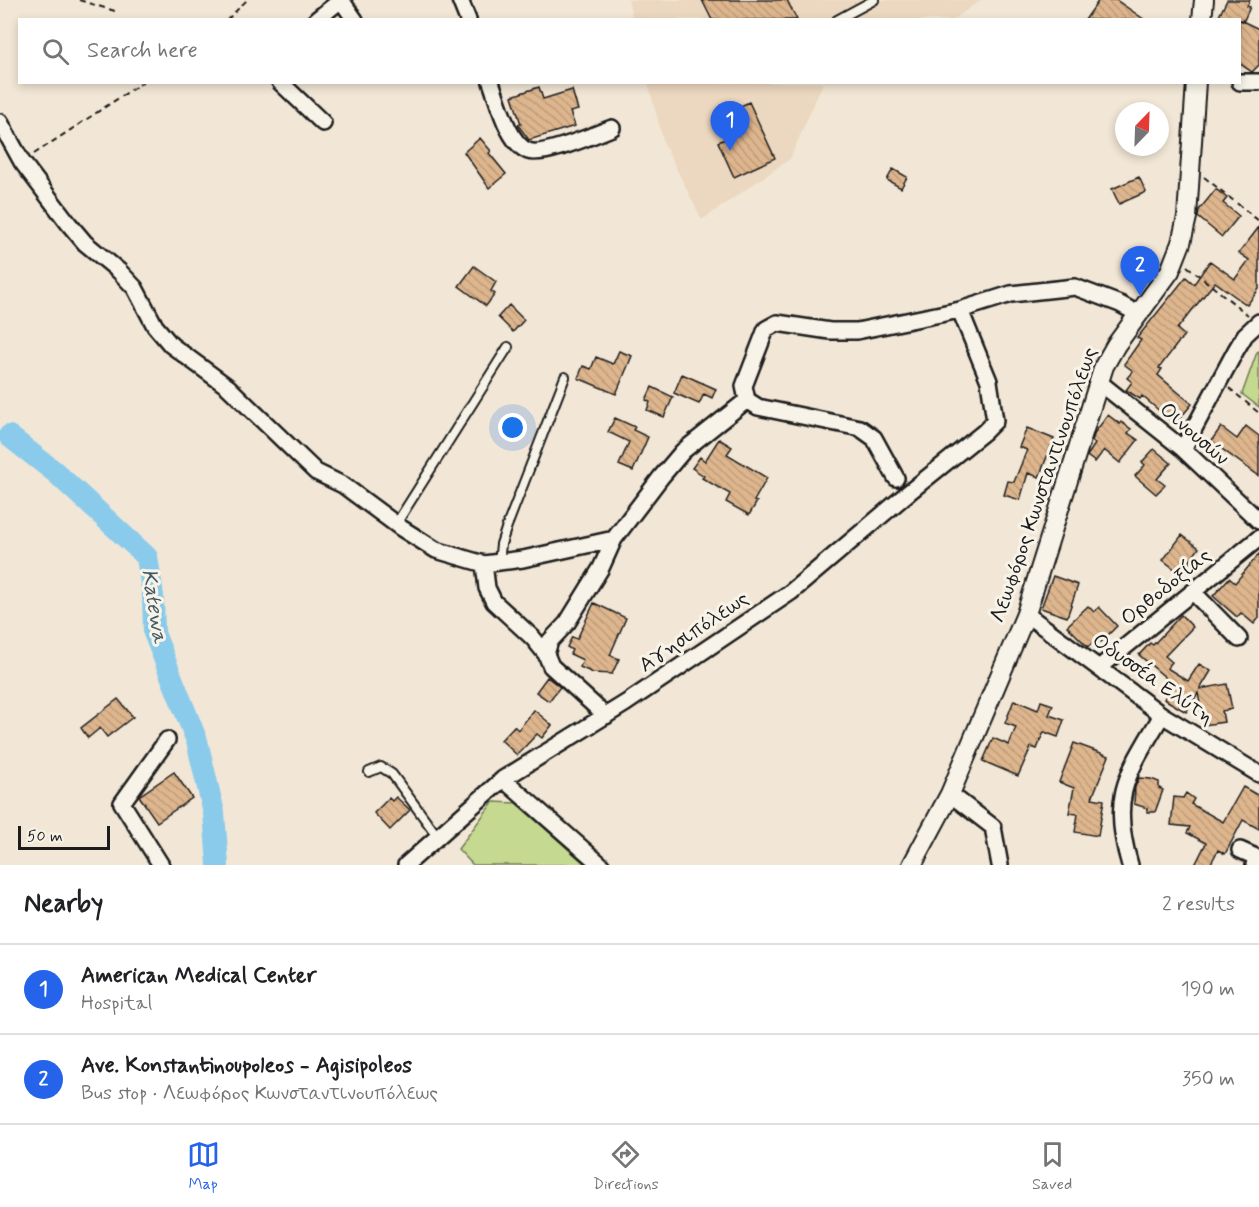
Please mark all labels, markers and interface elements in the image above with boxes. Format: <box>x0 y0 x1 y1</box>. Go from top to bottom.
search box <box>18 18 1241 84</box>
icon: search <box>39 35 72 68</box>
text: Search here <box>87 37 198 65</box>
pin: 1 <box>710 102 750 151</box>
north arrow <box>1115 102 1169 156</box>
pin: 2 <box>1120 246 1160 296</box>
street label: Λεωφόρος Κωνσταντινουπόλεως <box>984 344 1104 626</box>
street label: Οινουσών <box>1153 396 1235 472</box>
your location <box>498 413 527 442</box>
street label: Ορθοδοξίας <box>1115 542 1217 632</box>
water label: Katewa <box>134 567 174 646</box>
street label: Αγησιπόλεως <box>634 585 754 679</box>
street label: Οδυσσέα Ελύτη <box>1086 626 1220 731</box>
scale bar <box>18 823 110 850</box>
text: 50 m <box>27 826 63 847</box>
text: Nearby <box>24 887 103 921</box>
text: 2 results <box>1162 891 1235 918</box>
text: American Medical Center <box>81 962 317 990</box>
text: 1 <box>39 976 48 1003</box>
text: 190 m <box>1181 976 1235 1003</box>
text: Hospital <box>81 990 152 1017</box>
text: Ave. Konstantinoupoleos - Agisipoleos <box>81 1052 412 1080</box>
text: 2 <box>39 1066 48 1093</box>
text: 350 m <box>1182 1066 1235 1093</box>
text: Bus stop · Λεωφόρος Κωνσταντινουπόλεως <box>81 1080 438 1107</box>
tab: Map <box>187 1138 220 1195</box>
tab: Directions <box>593 1138 659 1195</box>
tab: Saved <box>1032 1138 1072 1195</box>

